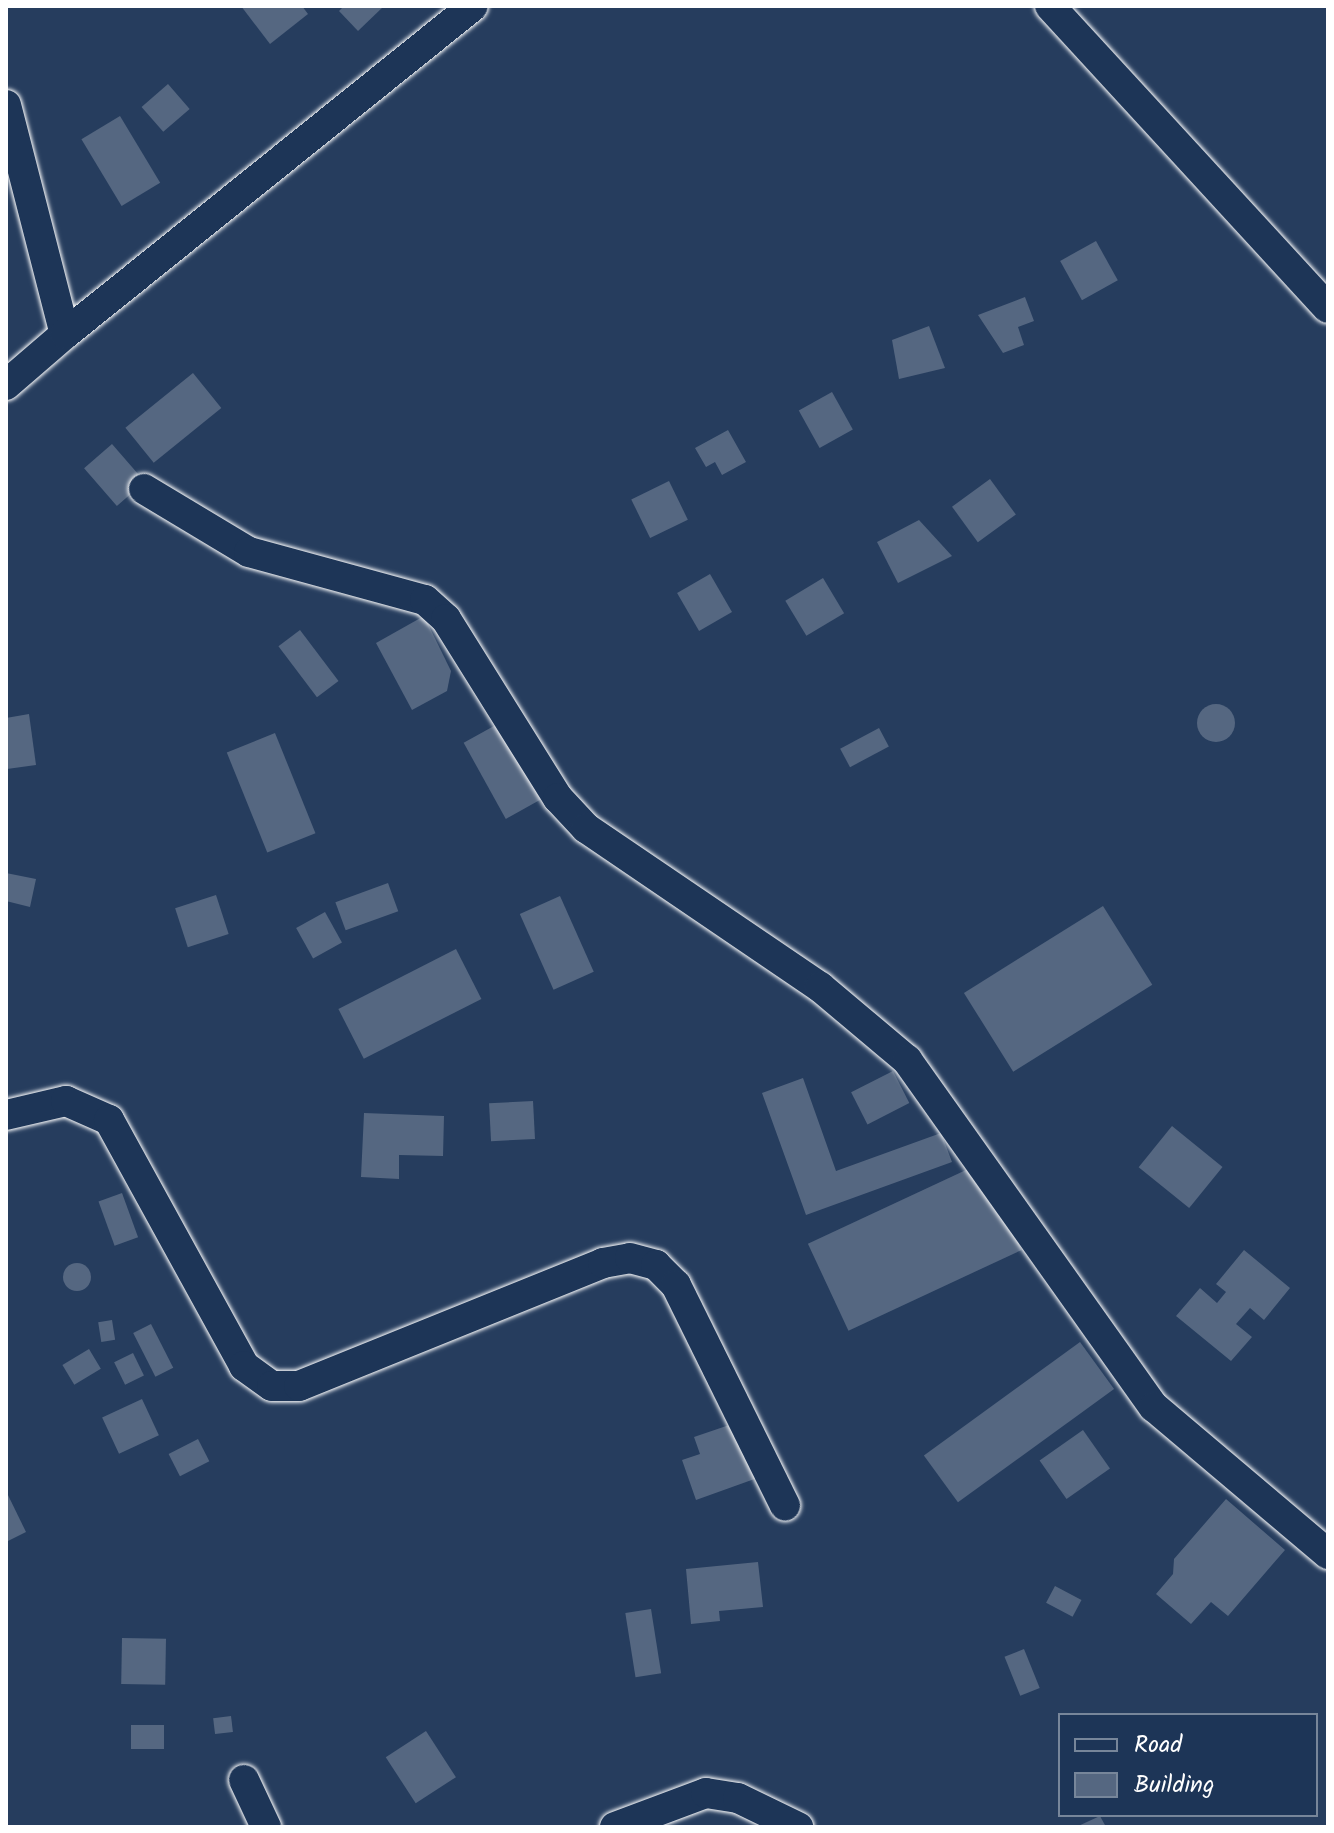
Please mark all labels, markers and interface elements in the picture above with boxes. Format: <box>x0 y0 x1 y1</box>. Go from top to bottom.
legend <box>1058 1713 1318 1817</box>
text: Road <box>1134 1726 1182 1765</box>
text: Building <box>1134 1766 1214 1805</box>

